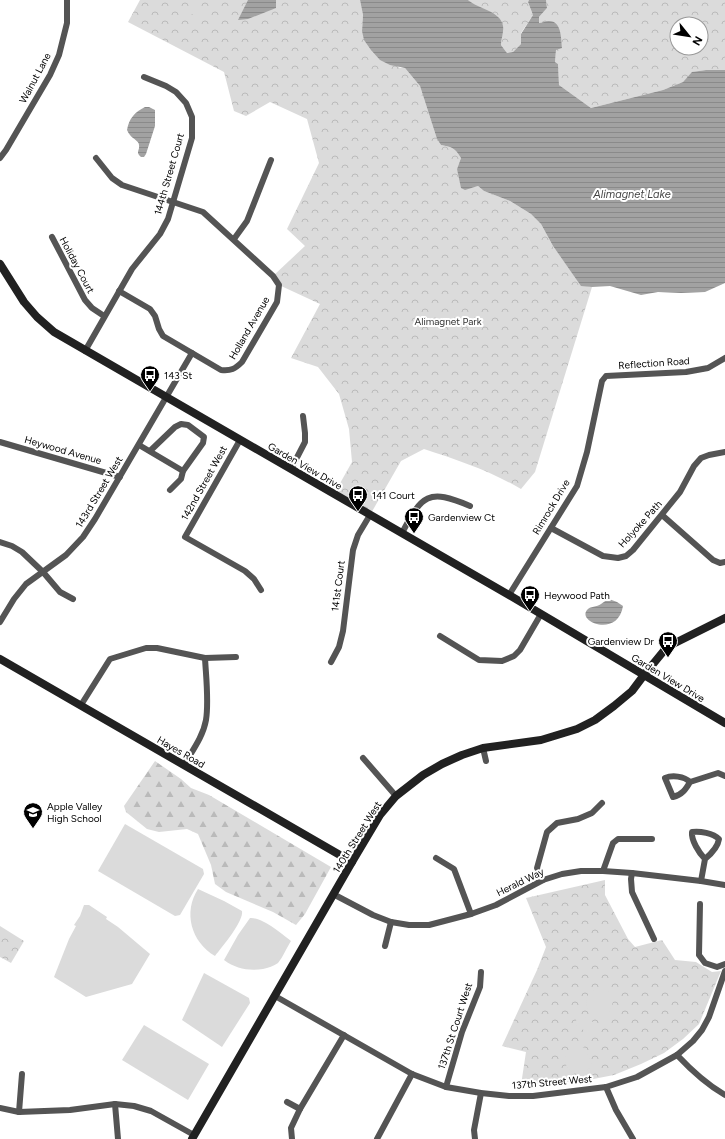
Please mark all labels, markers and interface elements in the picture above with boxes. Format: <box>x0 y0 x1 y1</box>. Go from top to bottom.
north arrow <box>669 16 709 56</box>
text: N <box>689 34 705 48</box>
street label: Walnut Lane <box>16 50 54 105</box>
street label: 144th Street Court <box>151 131 187 216</box>
water label: Alimagnet Lake <box>592 188 671 201</box>
street label: Holiday Court <box>57 234 97 296</box>
street label: Holland Avenue <box>226 294 273 362</box>
park label: Alimagnet Park <box>414 315 482 328</box>
street label: Reflection Road <box>618 354 690 372</box>
bus stop icon: 143 St <box>139 364 161 392</box>
place label: 143 St <box>164 369 192 382</box>
street label: Heywood Avenue <box>23 433 104 467</box>
street label: Garden View Drive <box>266 440 345 493</box>
street label: 142nd Street West <box>178 443 230 523</box>
street label: 143rd Street West <box>73 454 126 530</box>
street label: Rimrock Drive <box>529 477 573 537</box>
bus stop icon: 141 Court <box>347 484 369 512</box>
place label: 141 Court <box>372 489 415 502</box>
street label: Holyoke Path <box>615 497 665 550</box>
bus stop icon: Gardenview Ct <box>403 506 425 534</box>
place label: Gardenview Ct <box>428 511 495 524</box>
street label: 141st Court <box>328 560 348 612</box>
bus stop icon: Heywood Path <box>519 584 541 612</box>
place label: Heywood Path <box>544 589 610 602</box>
bus stop icon: Gardenview Dr <box>657 630 679 658</box>
place label: Gardenview Dr <box>588 635 655 648</box>
street label: Garden View Drive <box>629 651 708 705</box>
street label: Hayes Road <box>155 733 207 771</box>
street label: 140th Street West <box>330 799 384 875</box>
place label: Apple Valley High School <box>47 800 103 825</box>
school or university icon: Apple Valley High School <box>22 801 44 829</box>
street label: Herald Way <box>494 865 547 899</box>
street label: 137th St Court West <box>435 981 475 1071</box>
street label: 137th Street West <box>511 1072 593 1092</box>

